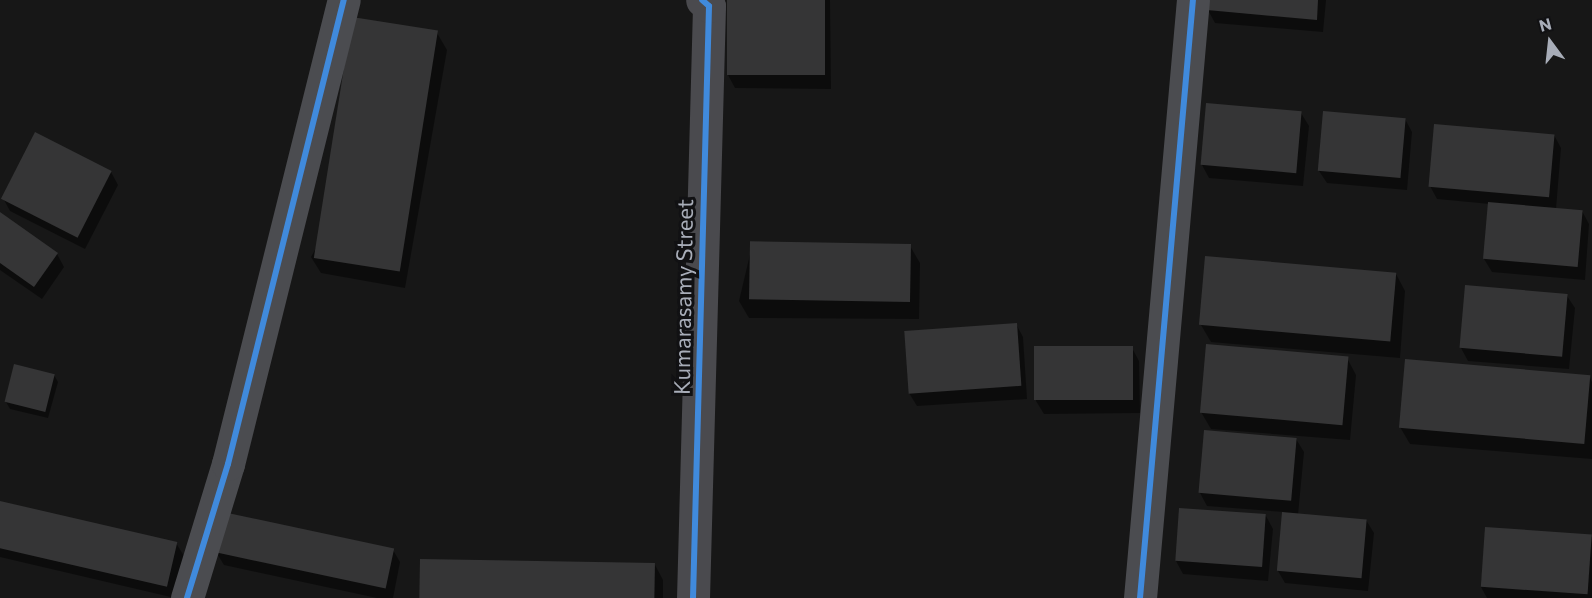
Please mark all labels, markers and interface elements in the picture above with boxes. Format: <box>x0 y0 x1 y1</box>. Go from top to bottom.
north arrow <box>1520 12 1580 72</box>
text: N <box>1537 13 1553 35</box>
street label: Kumarasamy Street <box>668 199 698 395</box>

